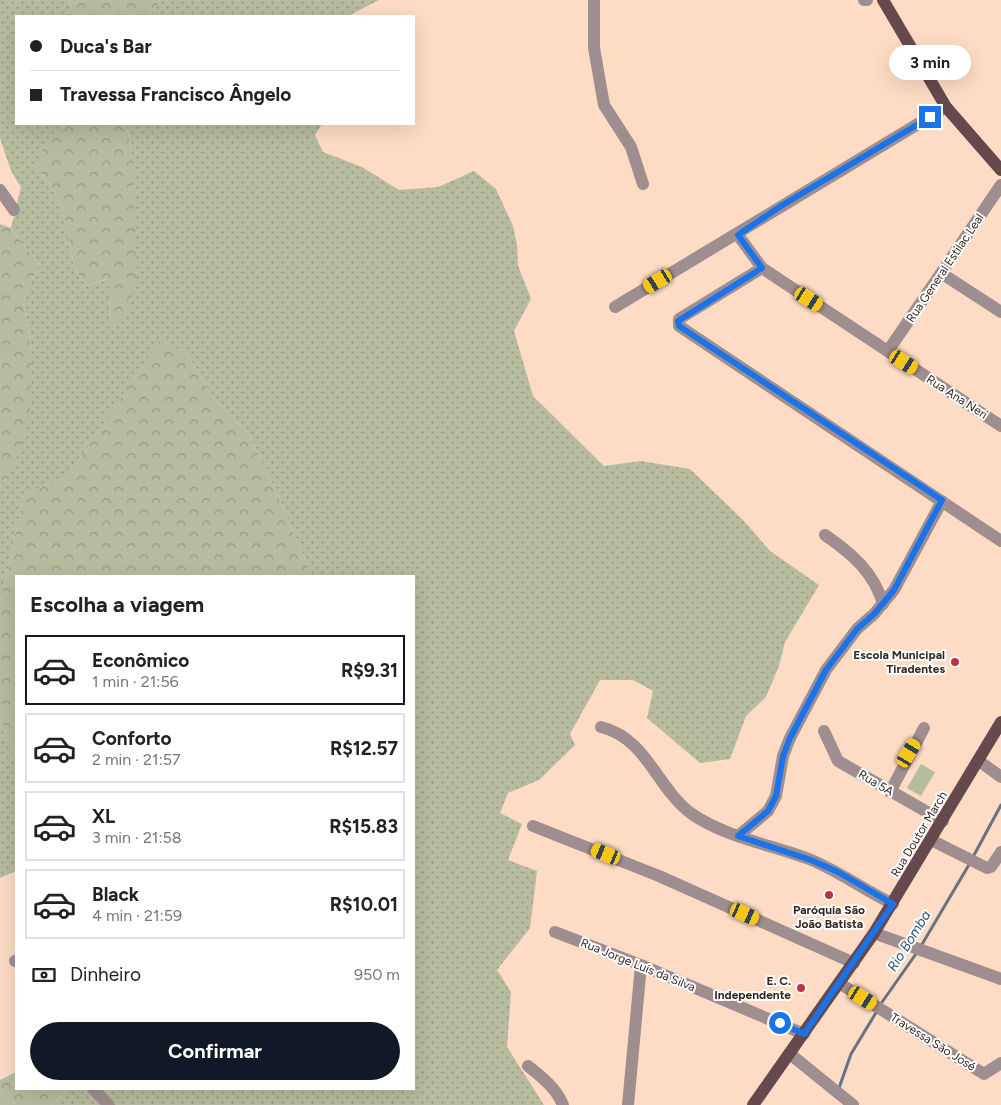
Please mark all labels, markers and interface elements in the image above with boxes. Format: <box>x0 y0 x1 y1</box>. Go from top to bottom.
text: Duca's Bar <box>60 35 152 58</box>
callout: 3 min <box>889 44 971 80</box>
text: 3 min <box>910 53 950 72</box>
text: Travessa Francisco Ângelo <box>60 83 291 106</box>
route end <box>919 106 941 128</box>
street label: Rua General Estilac Leal <box>903 211 987 325</box>
car <box>641 267 674 295</box>
car <box>792 285 825 313</box>
car <box>887 348 920 376</box>
street label: Rua Ana Neri <box>924 372 990 422</box>
text: Escolha a viagem <box>30 591 204 618</box>
icon: car <box>32 648 77 693</box>
place label: Escola Municipal Tiradentes <box>853 648 945 676</box>
text: Econômico <box>92 649 189 672</box>
marker: Escola Municipal Tiradentes <box>949 656 961 668</box>
text: R$9.31 <box>341 659 398 682</box>
text: 1 min · 21:56 <box>92 672 179 691</box>
icon: car <box>32 726 77 771</box>
text: Conforto <box>92 727 172 750</box>
car <box>894 736 923 770</box>
text: R$12.57 <box>330 737 398 760</box>
text: 2 min · 21:57 <box>92 750 181 769</box>
street label: Rua 5A <box>856 767 896 799</box>
street label: Rua Doutor March <box>888 788 950 879</box>
icon: car <box>32 804 77 849</box>
text: XL <box>92 805 115 828</box>
text: R$15.83 <box>329 815 398 838</box>
text: 3 min · 21:58 <box>92 828 182 847</box>
car <box>589 841 622 867</box>
icon: car <box>32 882 77 927</box>
text: Black <box>92 883 139 906</box>
marker: Paróquia São João Batista <box>823 889 835 901</box>
text: R$10.01 <box>330 893 398 916</box>
car <box>728 901 761 927</box>
place label: Paróquia São João Batista <box>793 903 865 931</box>
text: 4 min · 21:59 <box>92 906 182 925</box>
water label: Rio Bomba <box>884 907 934 975</box>
street label: Rua Jorge Luís da Silva <box>579 936 697 994</box>
icon: cash <box>30 961 58 989</box>
text: Dinheiro <box>70 963 141 986</box>
text: 950 m <box>354 965 400 984</box>
place label: E. C. Independente <box>714 974 791 1002</box>
marker: E. C. Independente <box>795 982 807 994</box>
car <box>846 984 879 1012</box>
street label: Travessa São José <box>888 1010 979 1074</box>
route start <box>769 1012 791 1034</box>
button: Confirmar <box>30 1022 400 1080</box>

